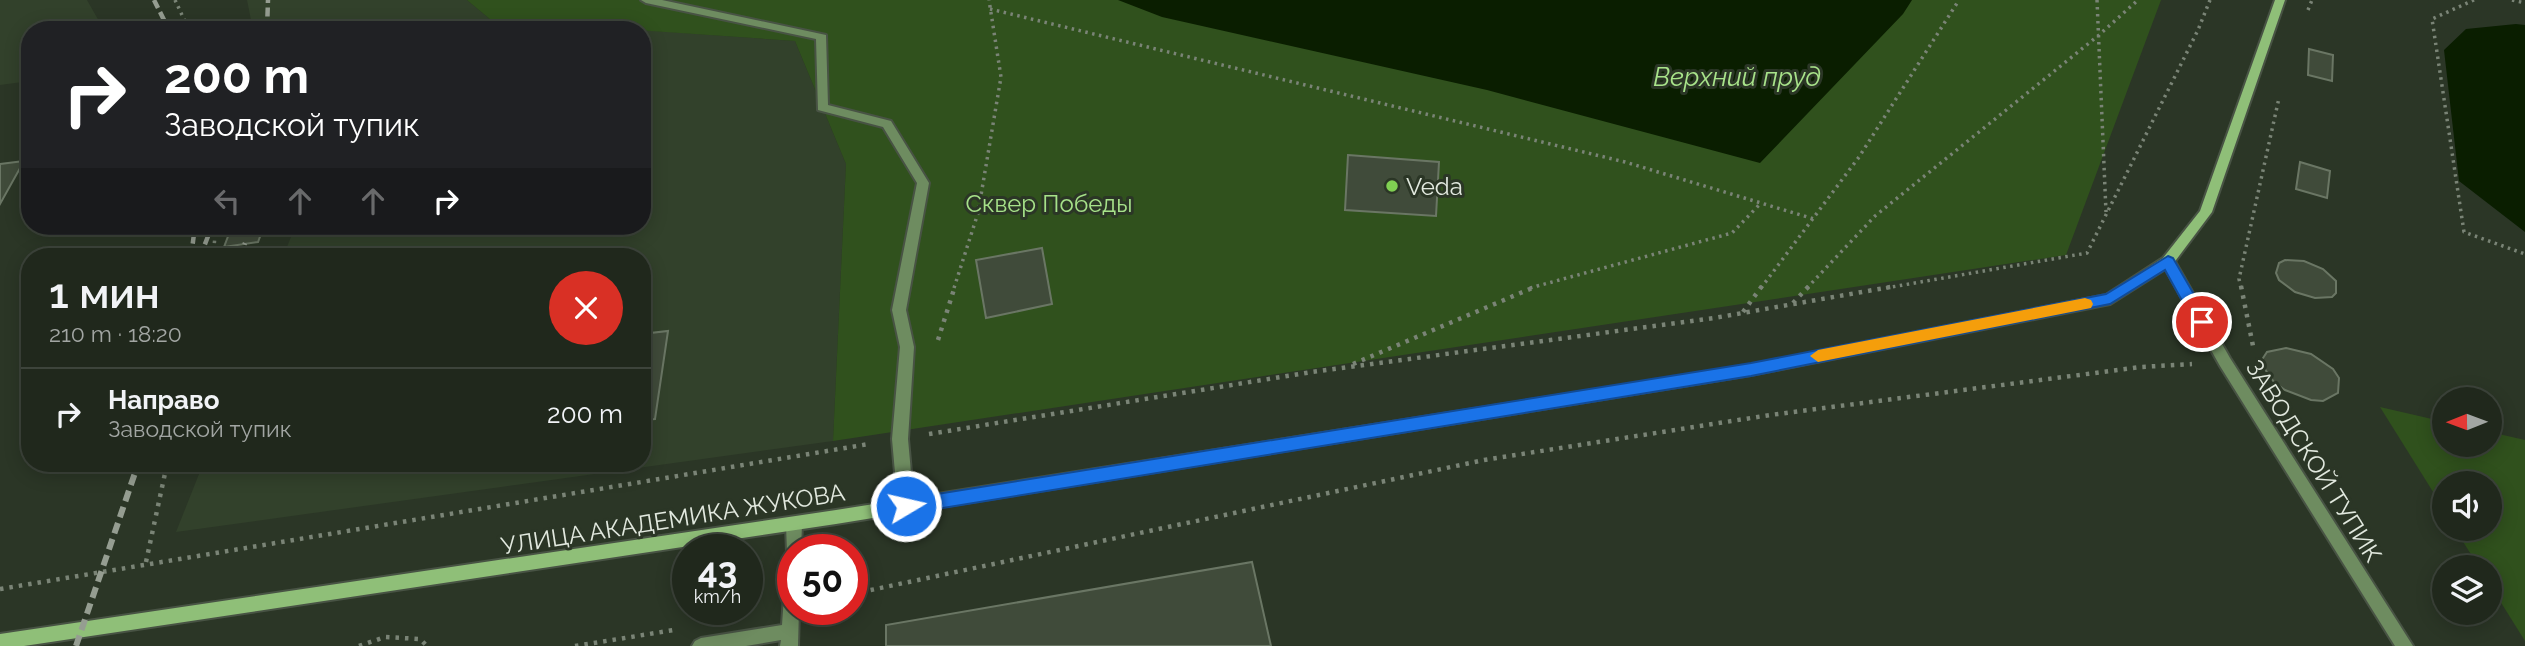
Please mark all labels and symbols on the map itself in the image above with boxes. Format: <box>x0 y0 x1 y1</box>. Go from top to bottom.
water label: Верхний пруд <box>1653 62 1821 92</box>
place label: Veda <box>1406 172 1463 201</box>
marker: Veda <box>1384 178 1400 194</box>
park label: Сквер Победы <box>965 189 1133 218</box>
pin <box>2172 292 2232 352</box>
street label: ЗАВОДСКОЙ ТУПИК <box>2240 354 2388 568</box>
north arrow <box>2432 387 2502 457</box>
position arrow <box>869 469 943 543</box>
street label: УЛИЦА АКАДЕМИКА ЖУКОВА <box>499 477 847 561</box>
speed limit sign: 50 <box>777 534 868 625</box>

